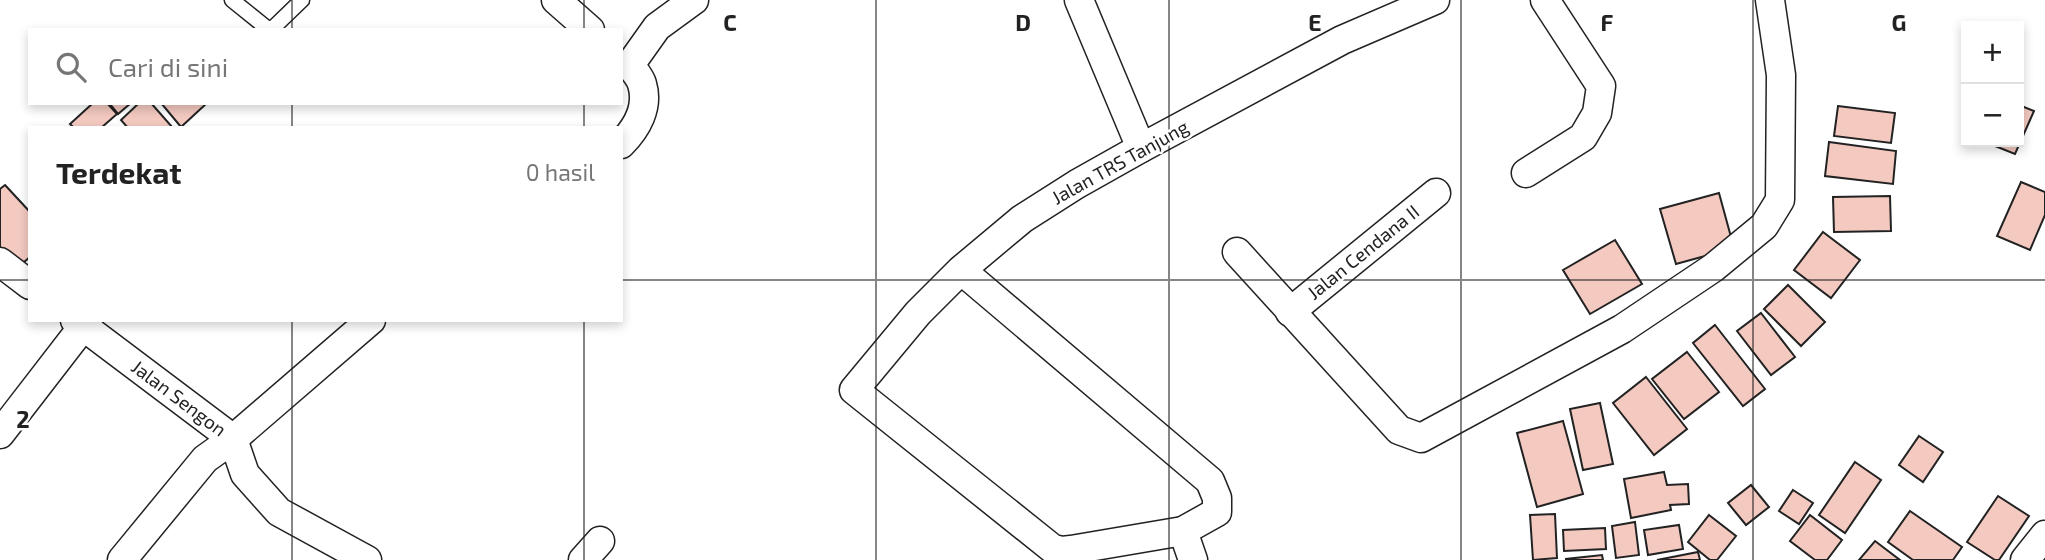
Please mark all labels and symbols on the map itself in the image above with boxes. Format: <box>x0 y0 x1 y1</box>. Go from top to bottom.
text: C <box>723 8 737 36</box>
text: D <box>1015 8 1031 36</box>
text: E <box>1308 8 1322 36</box>
text: F <box>1601 8 1614 36</box>
text: G <box>1892 8 1906 36</box>
street label: Jalan TRS Tanjung <box>1047 114 1193 209</box>
street label: Jalan Cendana II <box>1302 199 1423 304</box>
street label: Jalan Sengon <box>127 355 231 441</box>
text: 2 <box>16 405 30 433</box>

